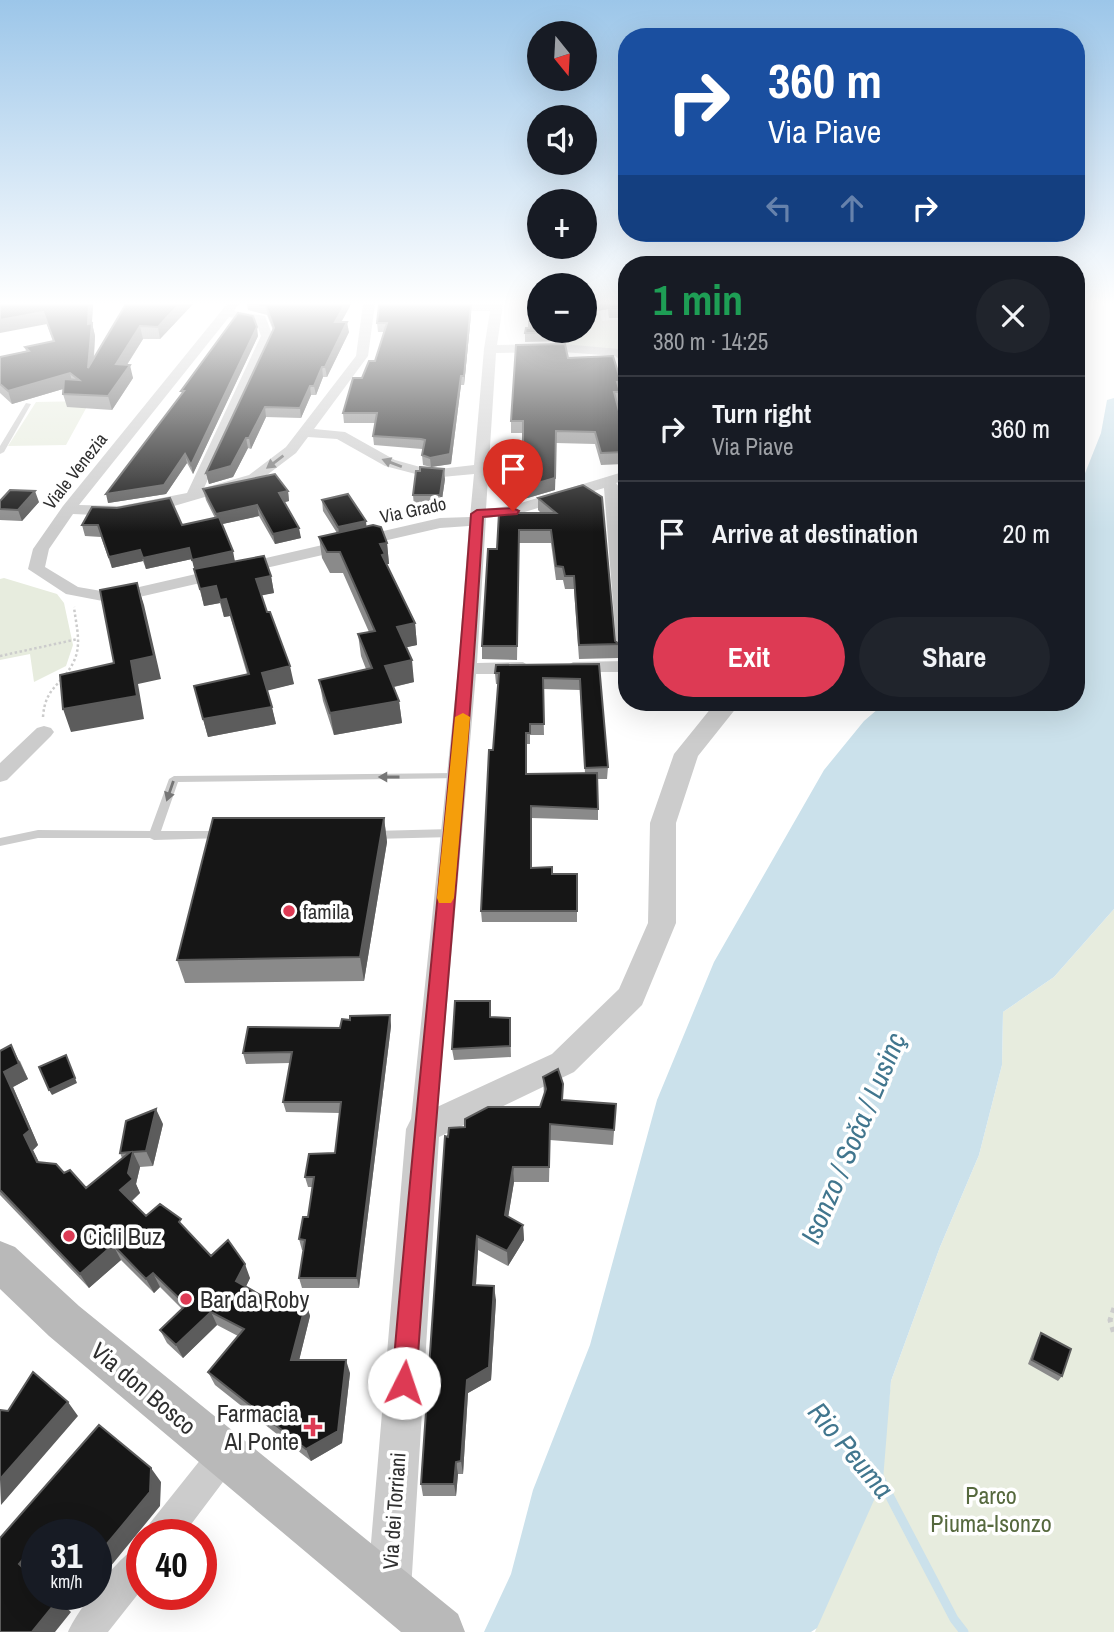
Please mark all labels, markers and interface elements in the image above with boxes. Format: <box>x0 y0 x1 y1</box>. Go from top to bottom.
north arrow <box>527 21 597 91</box>
map controls <box>527 21 597 343</box>
text: 360 m <box>768 47 882 113</box>
icon: right <box>653 56 744 147</box>
button: sound <box>527 105 597 175</box>
text: Via Piave <box>768 110 881 153</box>
button: + <box>527 189 597 259</box>
icon: left <box>760 189 798 227</box>
icon: ahead <box>833 189 871 227</box>
icon: right <box>906 189 944 227</box>
text: 1 min <box>653 272 743 328</box>
button: − <box>527 273 597 343</box>
button: close <box>976 279 1050 353</box>
text: 380 m · 14:25 <box>653 326 768 357</box>
text: Turn right <box>712 396 811 431</box>
icon: right <box>653 410 691 448</box>
text: 360 m <box>991 411 1050 446</box>
street label: Viale Venezia <box>37 428 113 514</box>
text: Via Piave <box>712 431 793 462</box>
pin <box>483 439 543 511</box>
icon: arrive <box>494 450 532 488</box>
one-way arrow <box>266 455 284 469</box>
one-way arrow <box>381 457 402 468</box>
street label: Via Grado <box>378 491 448 529</box>
icon: arrive <box>653 515 691 553</box>
text: Arrive at destination <box>712 516 918 551</box>
text: 20 m <box>1003 516 1050 551</box>
button: Exit <box>653 617 845 697</box>
button: Share <box>859 617 1050 697</box>
one-way arrow <box>377 771 399 783</box>
one-way arrow <box>164 781 175 802</box>
place label: famila <box>303 897 350 926</box>
marker: famila <box>281 903 297 919</box>
water label: Isonzo / Soča / Lusinç <box>791 1027 915 1249</box>
place label: Cicli Buz <box>83 1220 162 1252</box>
marker: Cicli Buz <box>61 1228 77 1244</box>
place label: Bar da Roby <box>200 1283 310 1315</box>
marker: Bar da Roby <box>178 1291 194 1307</box>
street label: Via don Bosco <box>85 1335 203 1441</box>
position arrow <box>367 1346 441 1420</box>
water label: Rio Peuma <box>800 1394 902 1506</box>
place label: Farmacia Al Ponte <box>217 1397 299 1457</box>
marker: Farmacia Al Ponte <box>305 1419 321 1435</box>
street label: Via dei Torriani <box>375 1452 413 1570</box>
park label: Parco Piuma-Isonzo <box>930 1479 1052 1539</box>
speed limit sign: 40 <box>126 1519 217 1610</box>
text: 31 <box>51 1532 82 1579</box>
text: km/h <box>51 1569 83 1594</box>

